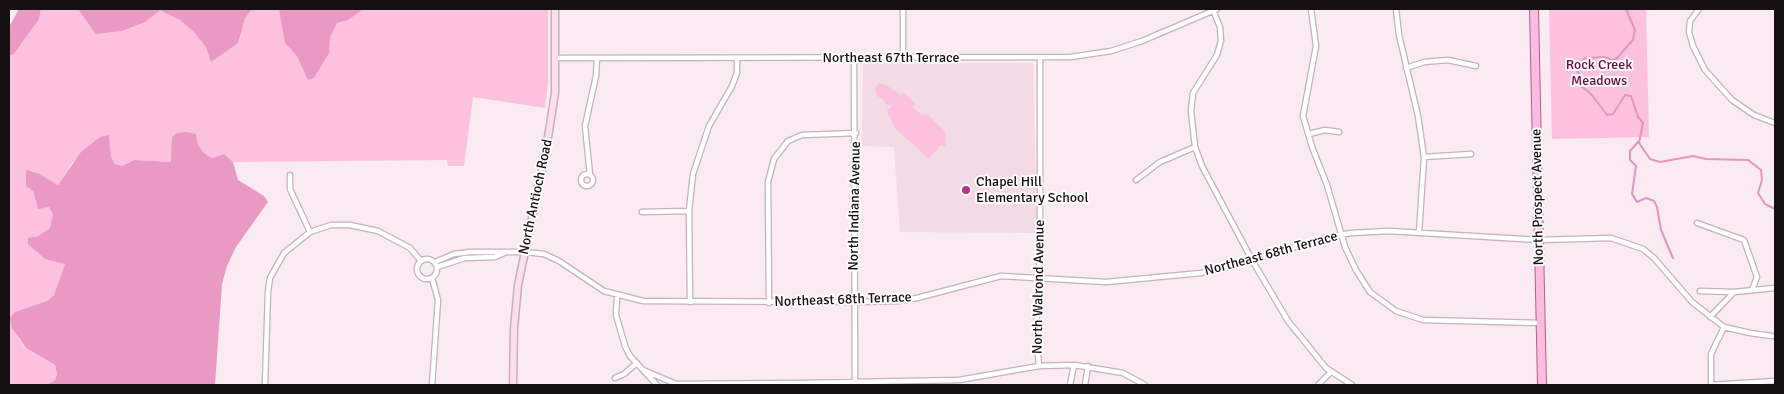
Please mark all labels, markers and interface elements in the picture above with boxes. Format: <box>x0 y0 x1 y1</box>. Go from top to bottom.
street label: Northeast 67th Terrace <box>822 50 960 66</box>
park label: Rock Creek Meadows <box>1566 57 1632 90</box>
street label: North Prospect Avenue <box>1528 129 1548 265</box>
street label: North Antioch Road <box>516 138 556 256</box>
street label: North Indiana Avenue <box>845 141 865 271</box>
place label: Chapel Hill Elementary School <box>976 174 1089 206</box>
marker: Chapel Hill Elementary School <box>960 184 972 196</box>
street label: North Walrond Avenue <box>1029 220 1049 354</box>
street label: Northeast 68th Terrace <box>1203 228 1339 280</box>
street label: Northeast 68th Terrace <box>774 289 912 311</box>

